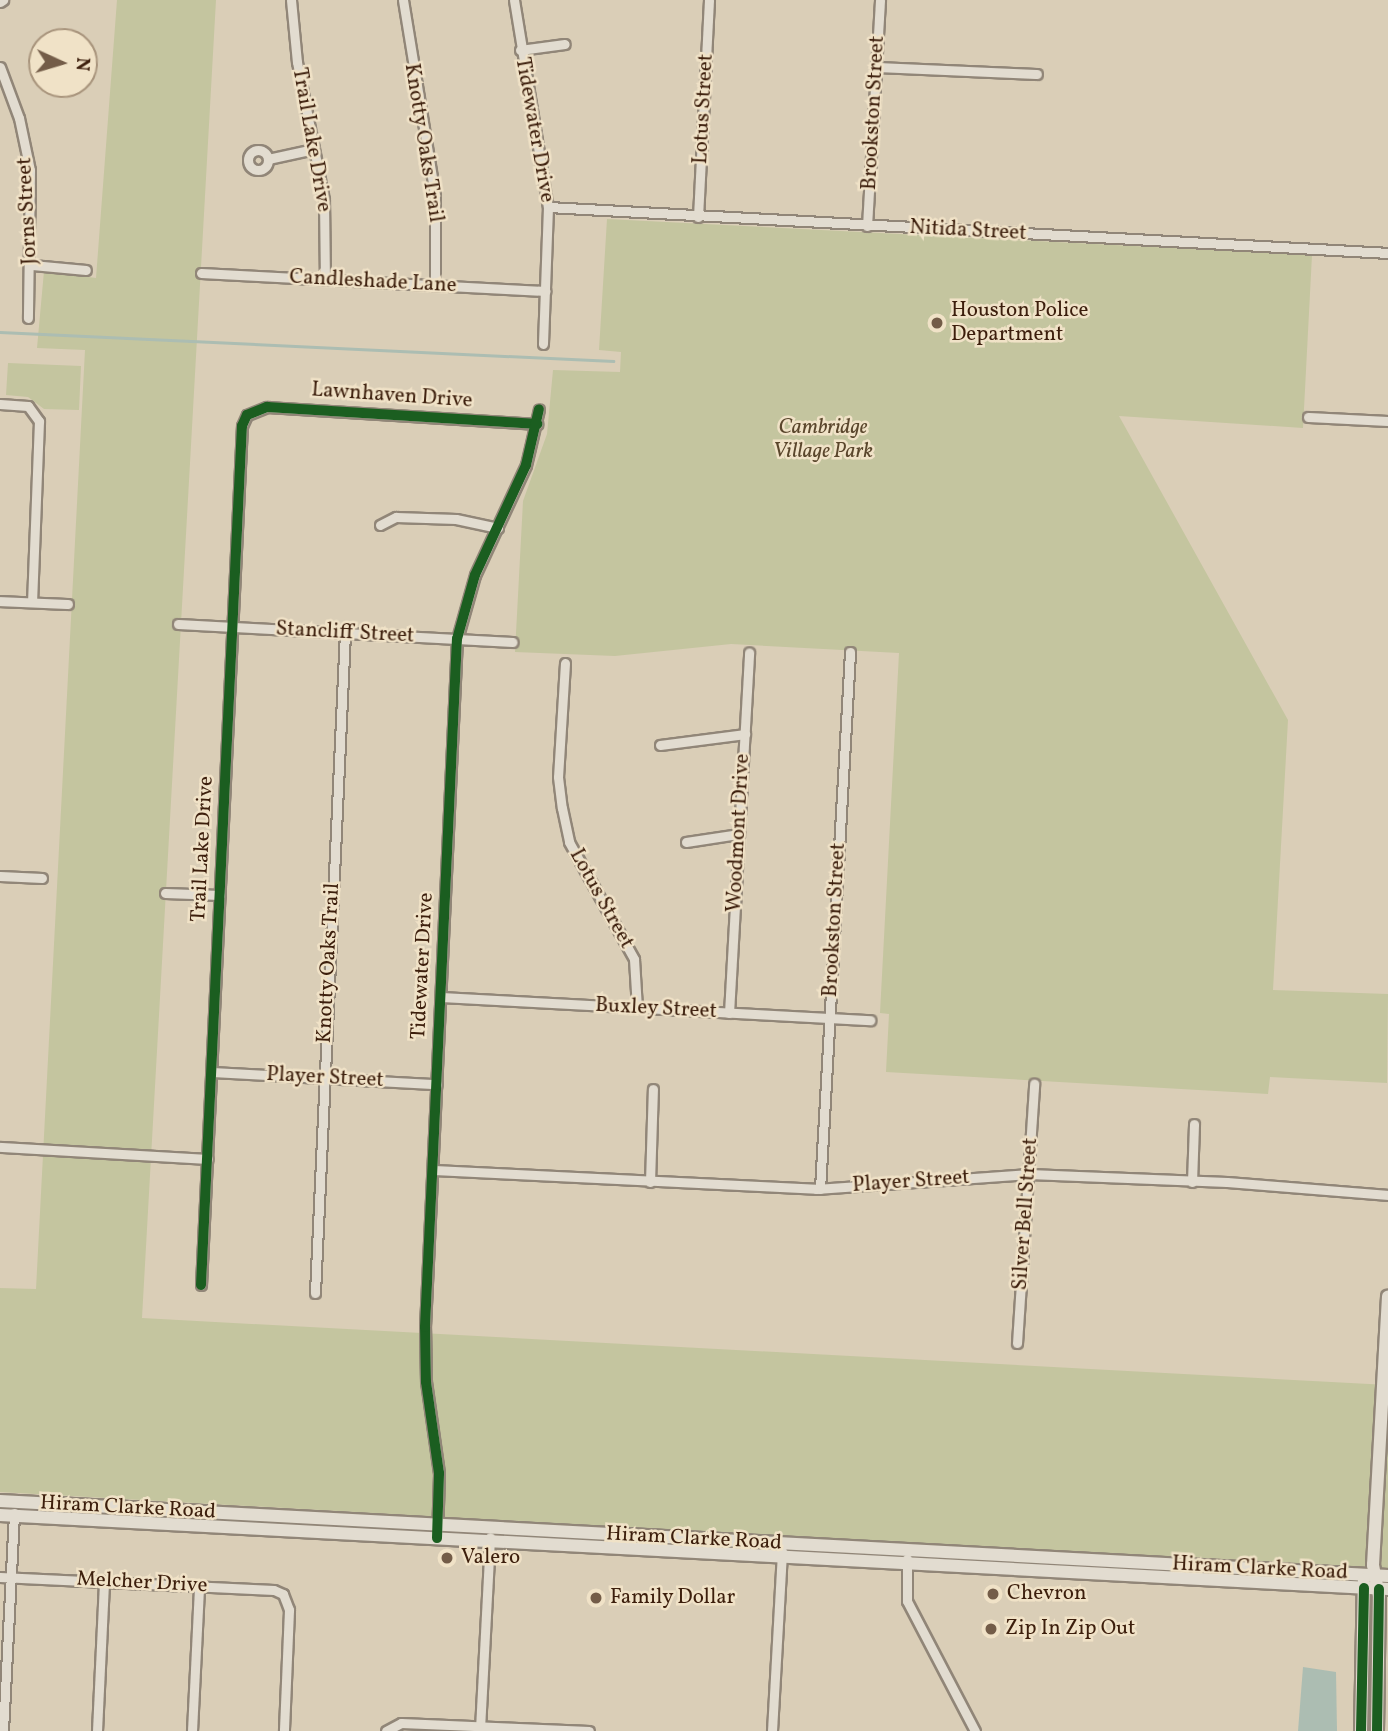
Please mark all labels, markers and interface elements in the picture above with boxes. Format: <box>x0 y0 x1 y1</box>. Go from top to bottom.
north arrow <box>28 28 98 98</box>
street label: Brookston Street <box>857 35 891 191</box>
street label: Lotus Street <box>689 53 719 165</box>
street label: Tidewater Drive <box>509 55 559 205</box>
text: N <box>69 57 95 72</box>
street label: Knotty Oaks Trail <box>398 61 448 225</box>
street label: Trail Lake Drive <box>286 66 336 214</box>
street label: Jorns Street <box>13 157 43 265</box>
street label: Nitida Street <box>909 215 1027 247</box>
street label: Candleshade Lane <box>289 265 457 299</box>
place label: Houston Police Department <box>951 298 1089 348</box>
marker: Houston Police Department <box>929 315 945 331</box>
street label: Lawnhaven Drive <box>311 378 473 414</box>
park label: Cambridge Village Park <box>773 415 873 465</box>
street label: Stancliff Street <box>276 617 414 649</box>
street label: Woodmont Drive <box>722 753 756 913</box>
street label: Trail Lake Drive <box>187 775 219 923</box>
street label: Brookston Street <box>818 842 852 998</box>
street label: Lotus Street <box>563 845 639 953</box>
street label: Knotty Oaks Trail <box>312 882 346 1044</box>
street label: Tidewater Drive <box>407 892 439 1040</box>
street label: Buxley Street <box>594 993 718 1025</box>
street label: Player Street <box>266 1062 384 1094</box>
street label: Silver Bell Street <box>1008 1137 1044 1291</box>
street label: Player Street <box>852 1165 970 1199</box>
street label: Hiram Clarke Road <box>39 1491 217 1525</box>
street label: Hiram Clarke Road <box>605 1522 783 1556</box>
place label: Valero <box>461 1545 520 1571</box>
marker: Valero <box>439 1550 455 1566</box>
street label: Hiram Clarke Road <box>1171 1552 1349 1586</box>
street label: Melcher Drive <box>76 1567 208 1599</box>
place label: Chevron <box>1007 1581 1087 1607</box>
place label: Family Dollar <box>610 1585 736 1611</box>
marker: Chevron <box>985 1586 1001 1602</box>
marker: Family Dollar <box>588 1590 604 1606</box>
place label: Zip In Zip Out <box>1005 1616 1135 1642</box>
marker: Zip In Zip Out <box>983 1621 999 1637</box>

